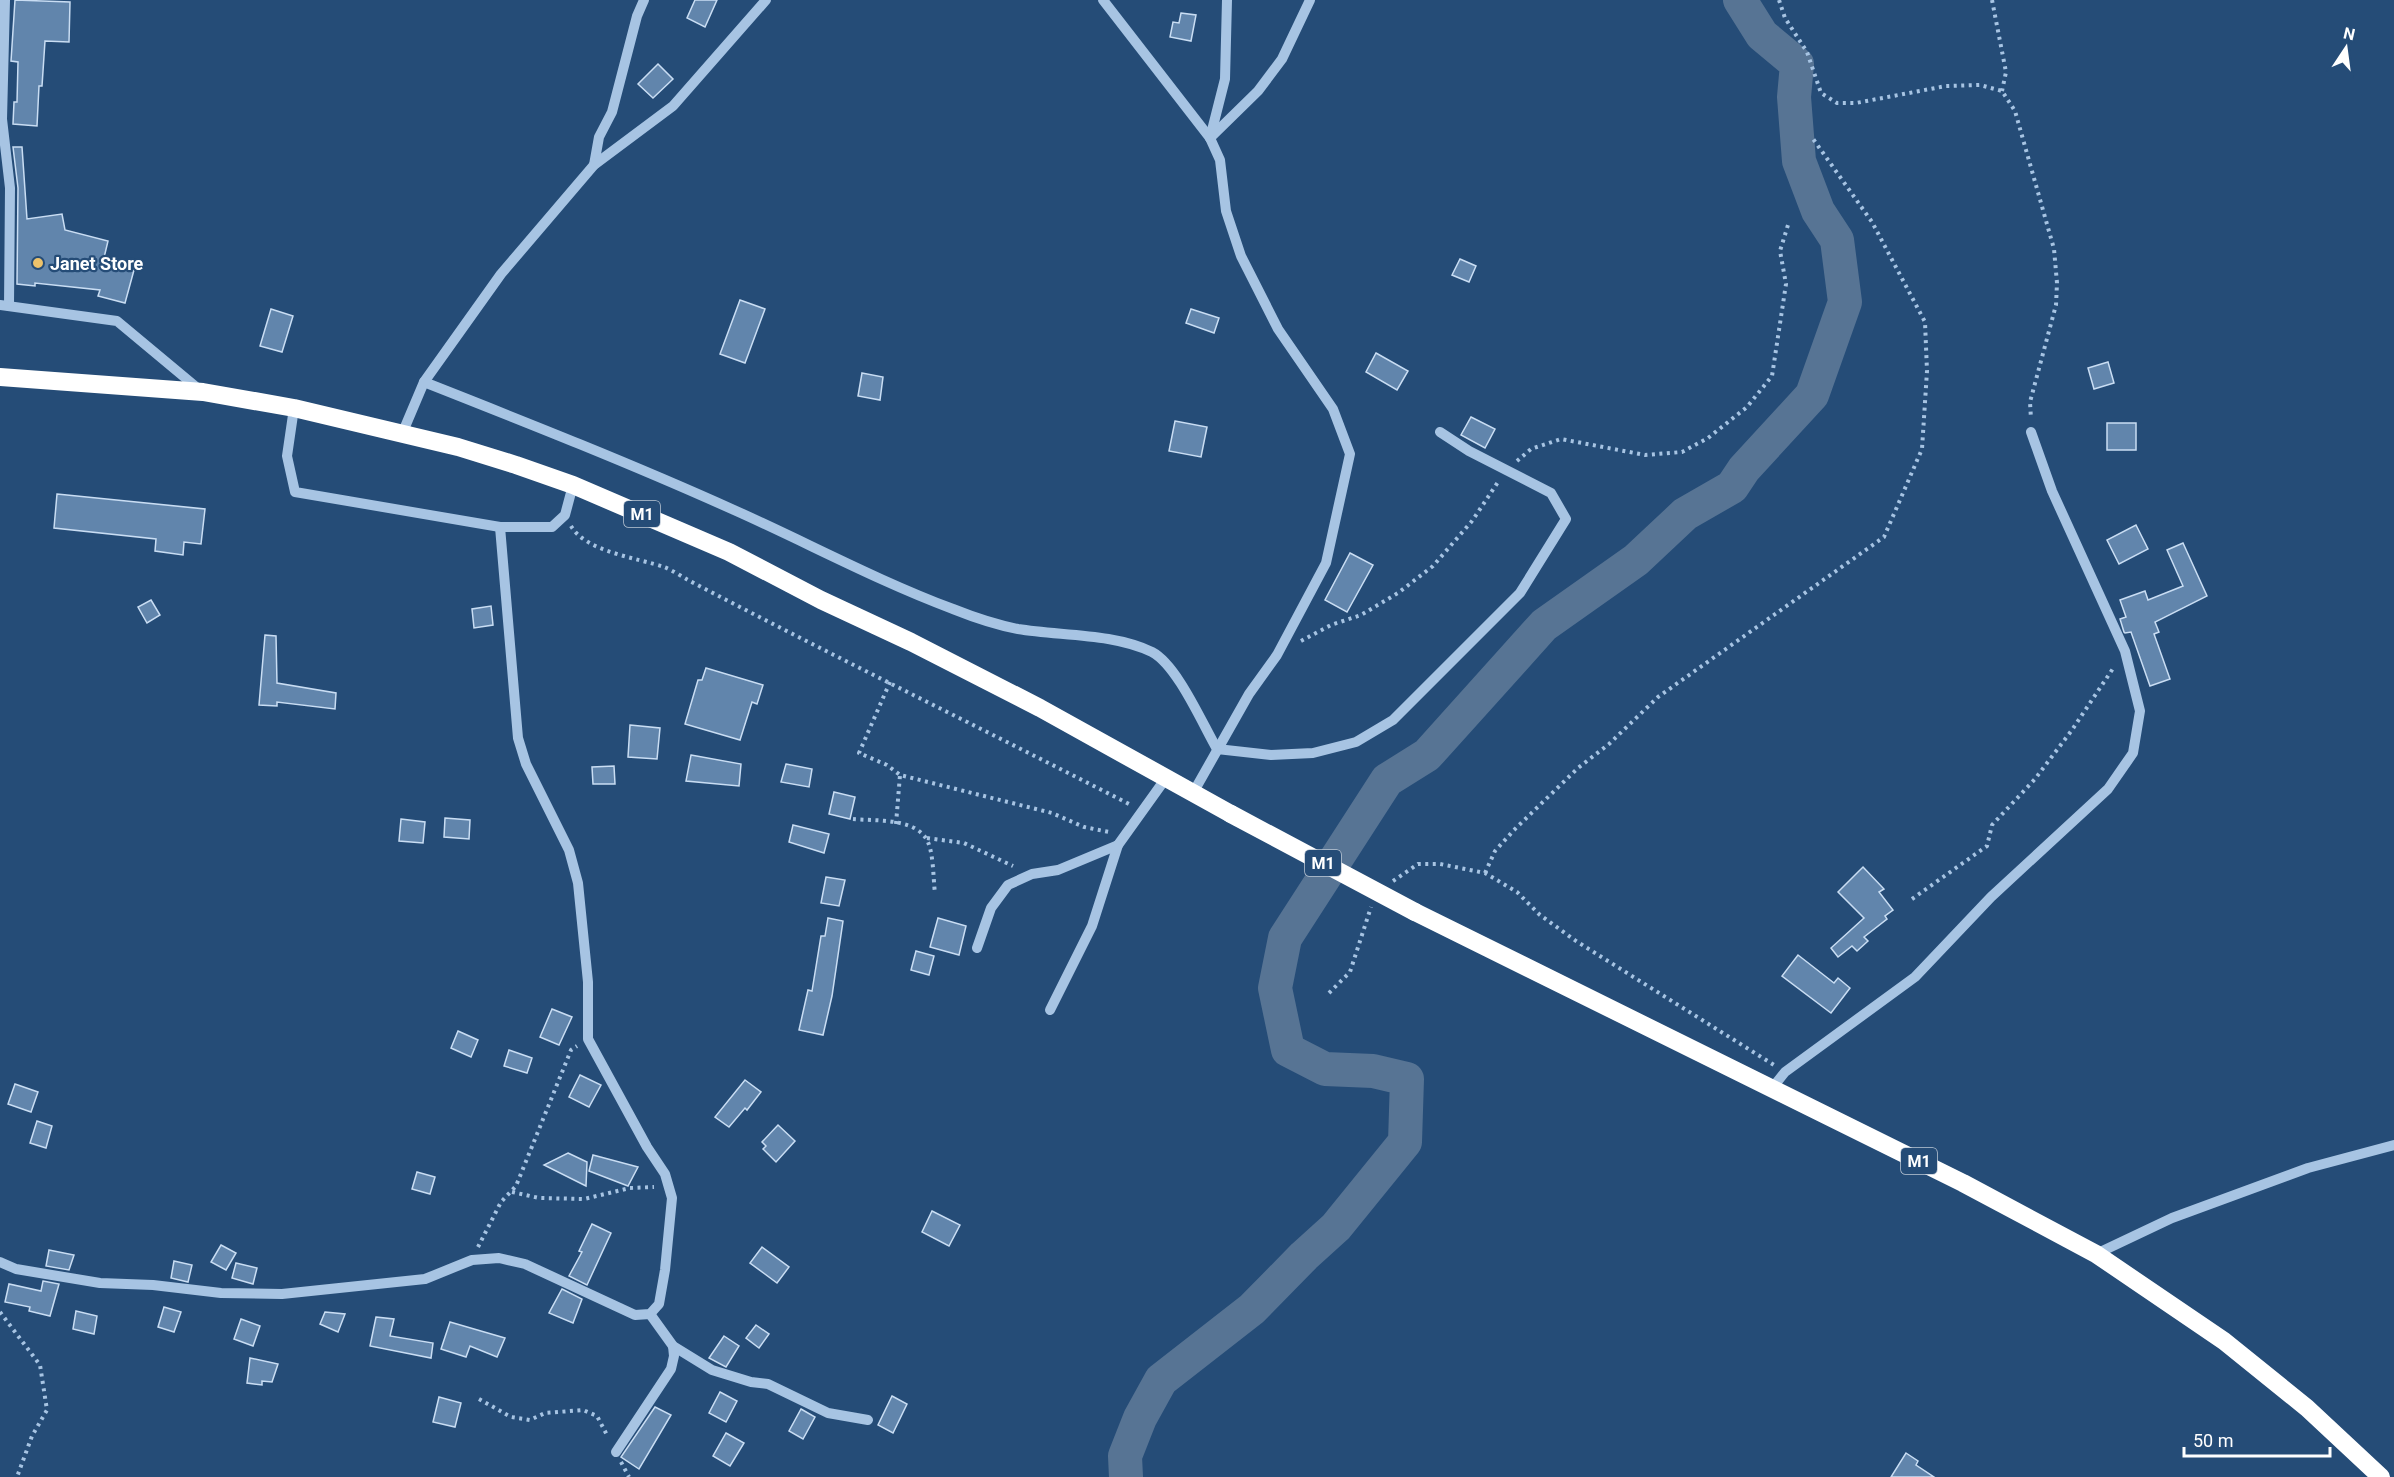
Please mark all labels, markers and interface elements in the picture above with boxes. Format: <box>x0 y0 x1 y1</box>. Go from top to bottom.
north arrow <box>2316 18 2376 78</box>
text: N <box>2342 23 2357 44</box>
place label: Janet Store <box>50 253 144 274</box>
marker: Janet Store <box>31 256 45 270</box>
road number: M1 <box>624 501 660 527</box>
road number: M1 <box>1305 850 1341 876</box>
road number: M1 <box>1901 1148 1937 1174</box>
scale bar <box>2184 1420 2330 1458</box>
text: 50 m <box>2193 1430 2233 1451</box>

